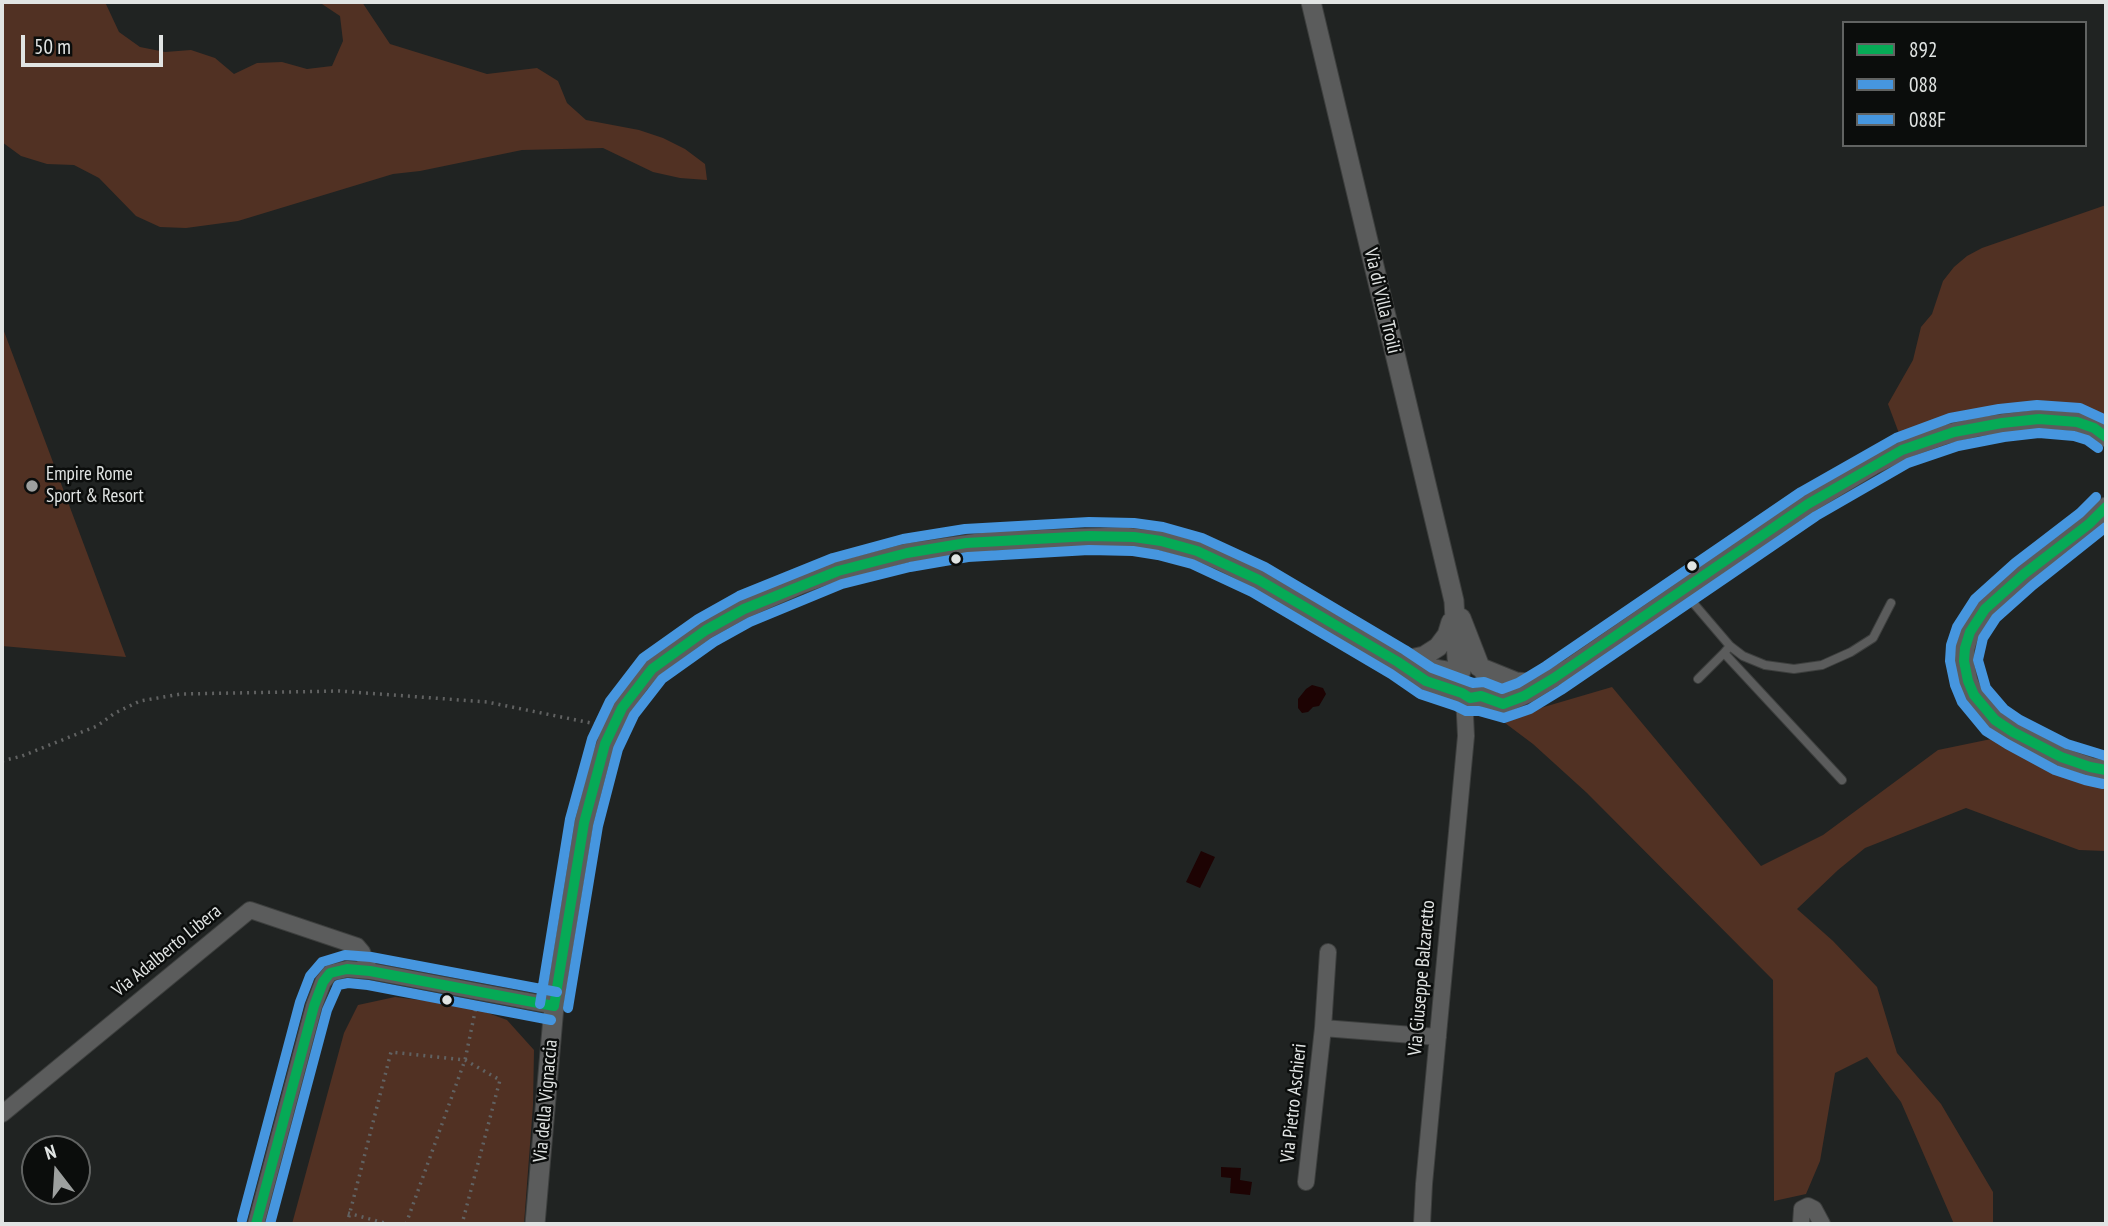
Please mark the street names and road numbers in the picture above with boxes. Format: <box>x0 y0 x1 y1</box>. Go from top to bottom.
street label: Via di Villa Troili <box>1359 246 1405 356</box>
street label: Via Giuseppe Balzaretto <box>1404 899 1440 1057</box>
street label: Via Adalberto Libera <box>108 900 226 1002</box>
street label: Via della Vignaccia <box>529 1039 563 1163</box>
street label: Via Pietro Aschieri <box>1276 1042 1312 1164</box>

